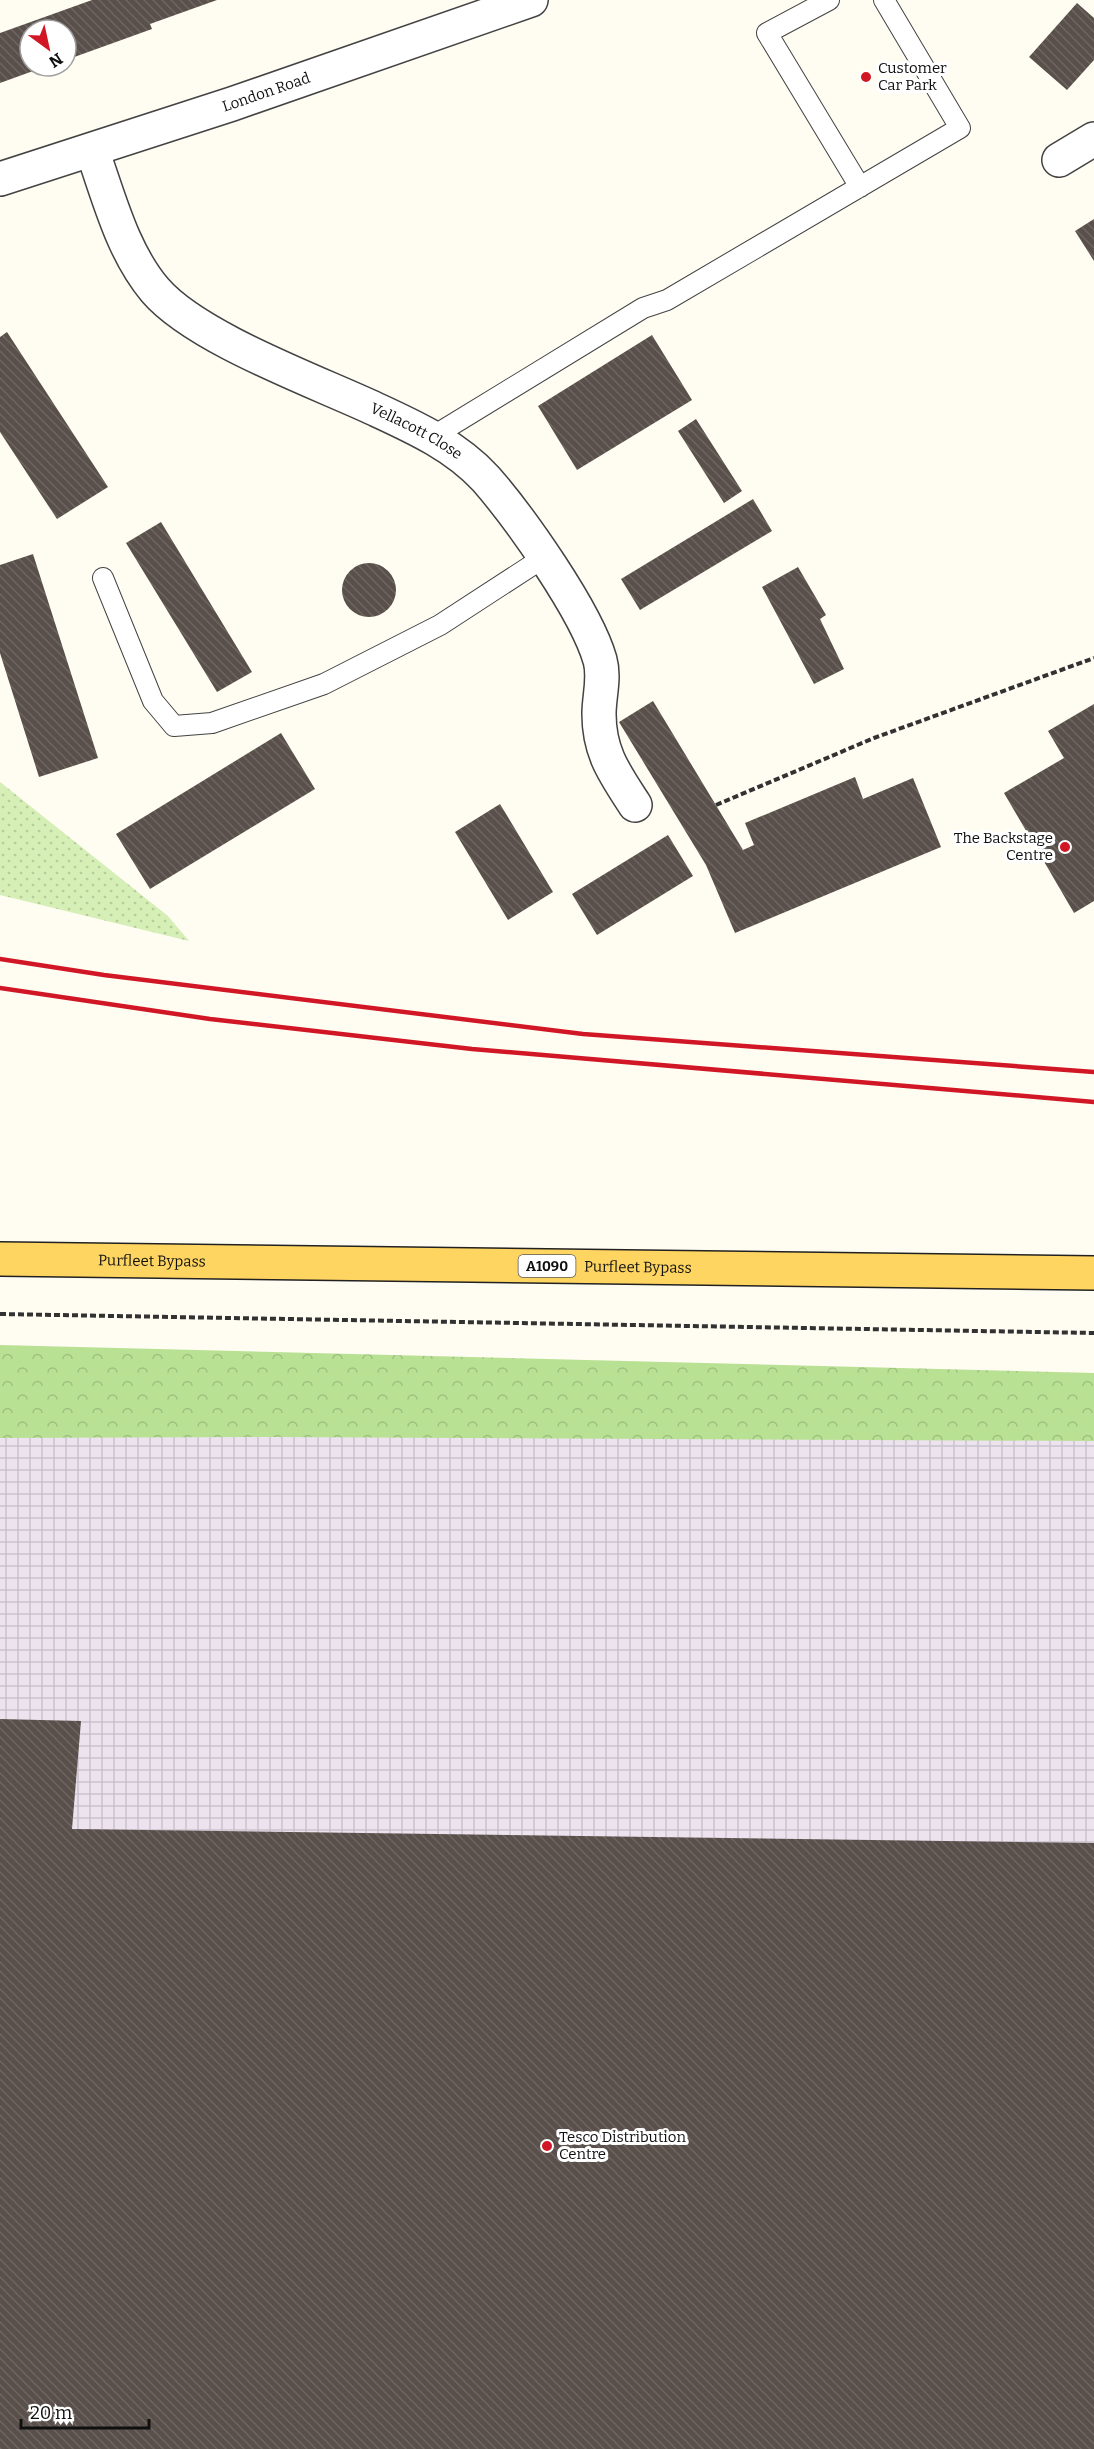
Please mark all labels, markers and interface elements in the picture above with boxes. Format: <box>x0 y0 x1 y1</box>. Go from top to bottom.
north arrow <box>18 18 78 78</box>
text: N <box>46 49 66 71</box>
place label: Customer Car Park <box>878 59 947 94</box>
street label: London Road <box>220 69 312 116</box>
marker: Customer Car Park <box>859 70 873 84</box>
street label: Vellacott Close <box>368 399 466 463</box>
place label: The Backstage Centre <box>954 829 1053 864</box>
marker: The Backstage Centre <box>1058 840 1072 854</box>
street label: Purfleet Bypass <box>98 1251 206 1271</box>
road number: A1090 <box>518 1255 576 1277</box>
street label: Purfleet Bypass <box>584 1257 692 1277</box>
place label: Tesco Distribution Centre <box>559 2128 686 2163</box>
marker: Tesco Distribution Centre <box>540 2139 554 2153</box>
scale bar <box>21 2392 148 2430</box>
text: 20 m <box>30 2402 72 2424</box>

